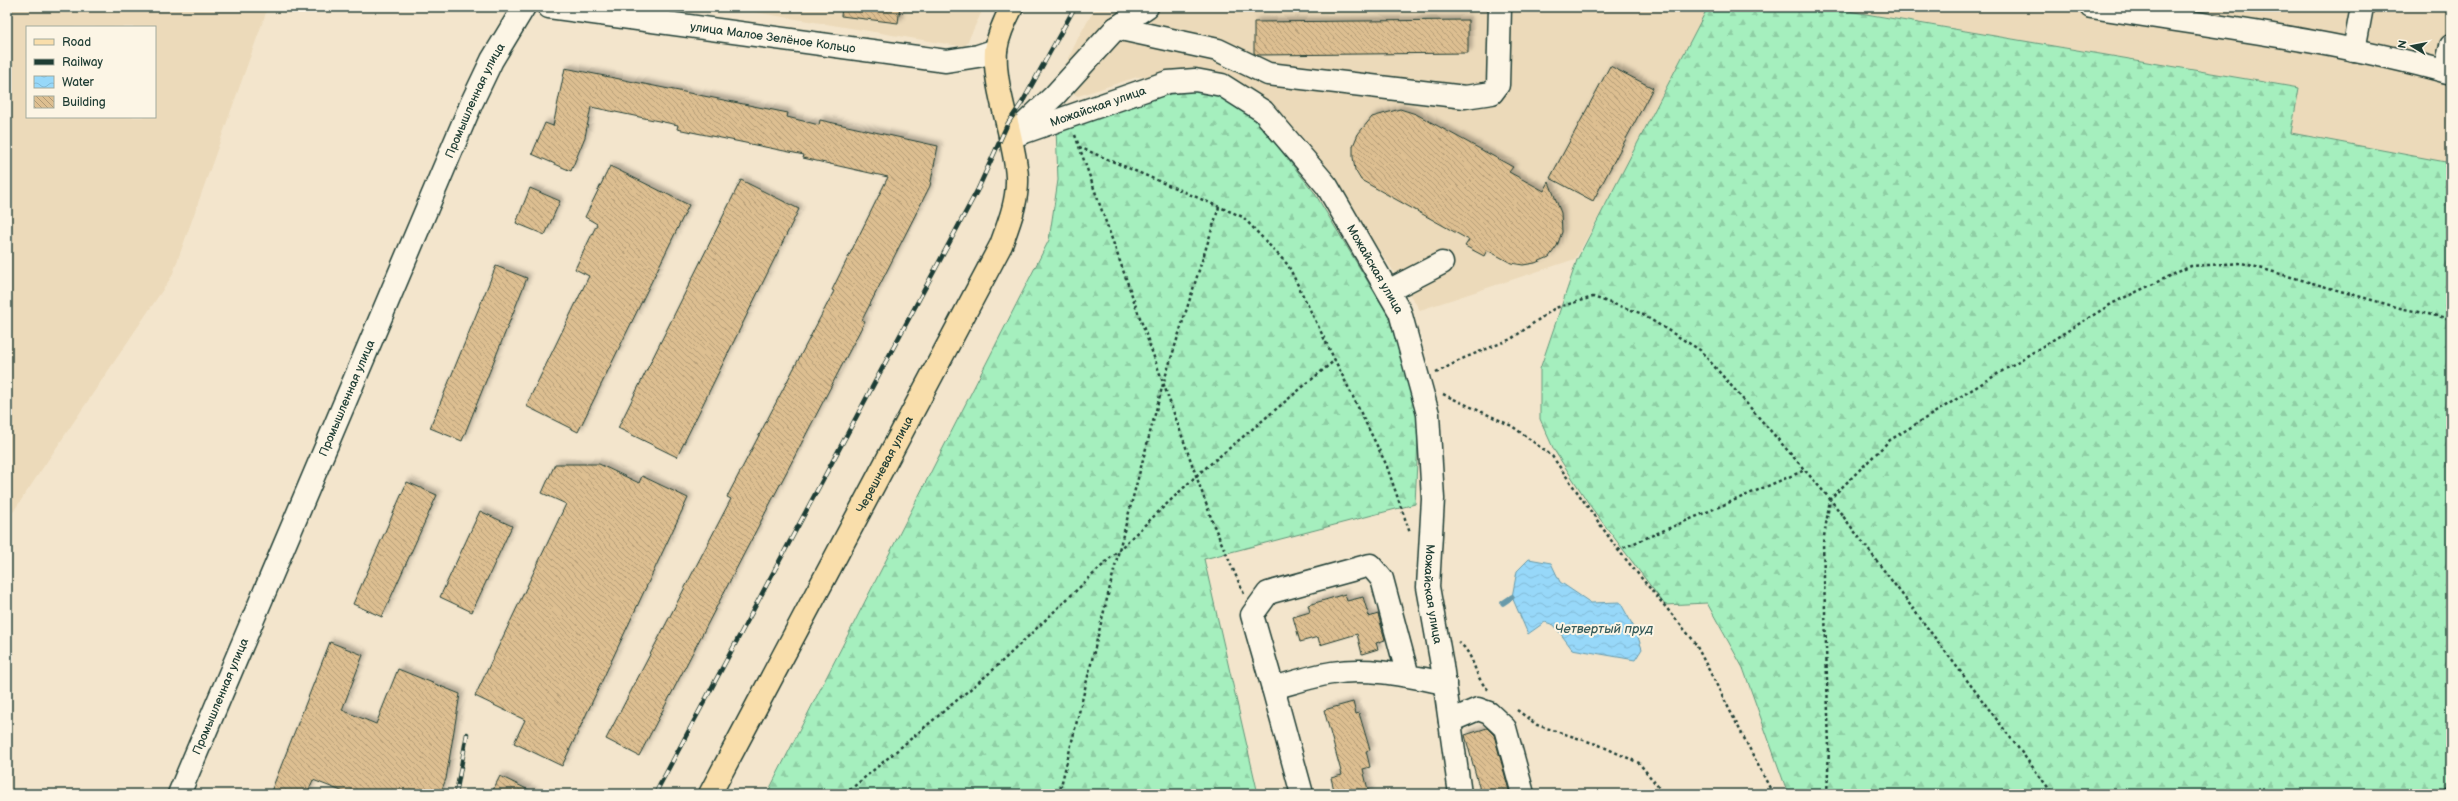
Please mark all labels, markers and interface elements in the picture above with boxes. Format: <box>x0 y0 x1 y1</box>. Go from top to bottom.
street label: улица Малое Зелёное Кольцо <box>689 19 857 56</box>
legend <box>26 26 156 118</box>
north arrow <box>2392 26 2432 66</box>
text: Road <box>62 35 91 50</box>
text: N <box>2396 39 2410 50</box>
street label: Промышленная улица <box>442 40 508 160</box>
text: Railway <box>62 55 104 70</box>
text: Water <box>62 75 94 90</box>
street label: Можайская улица <box>1048 83 1148 130</box>
text: Building <box>62 95 106 110</box>
street label: Можайская улица <box>1343 222 1407 316</box>
street label: Промышленная улица <box>315 337 378 459</box>
street label: Черешневая улица <box>853 413 916 515</box>
street label: Можайская улица <box>1420 544 1446 645</box>
water label: Четвертый пруд <box>1555 621 1653 637</box>
street label: Промышленная улица <box>189 636 252 757</box>

